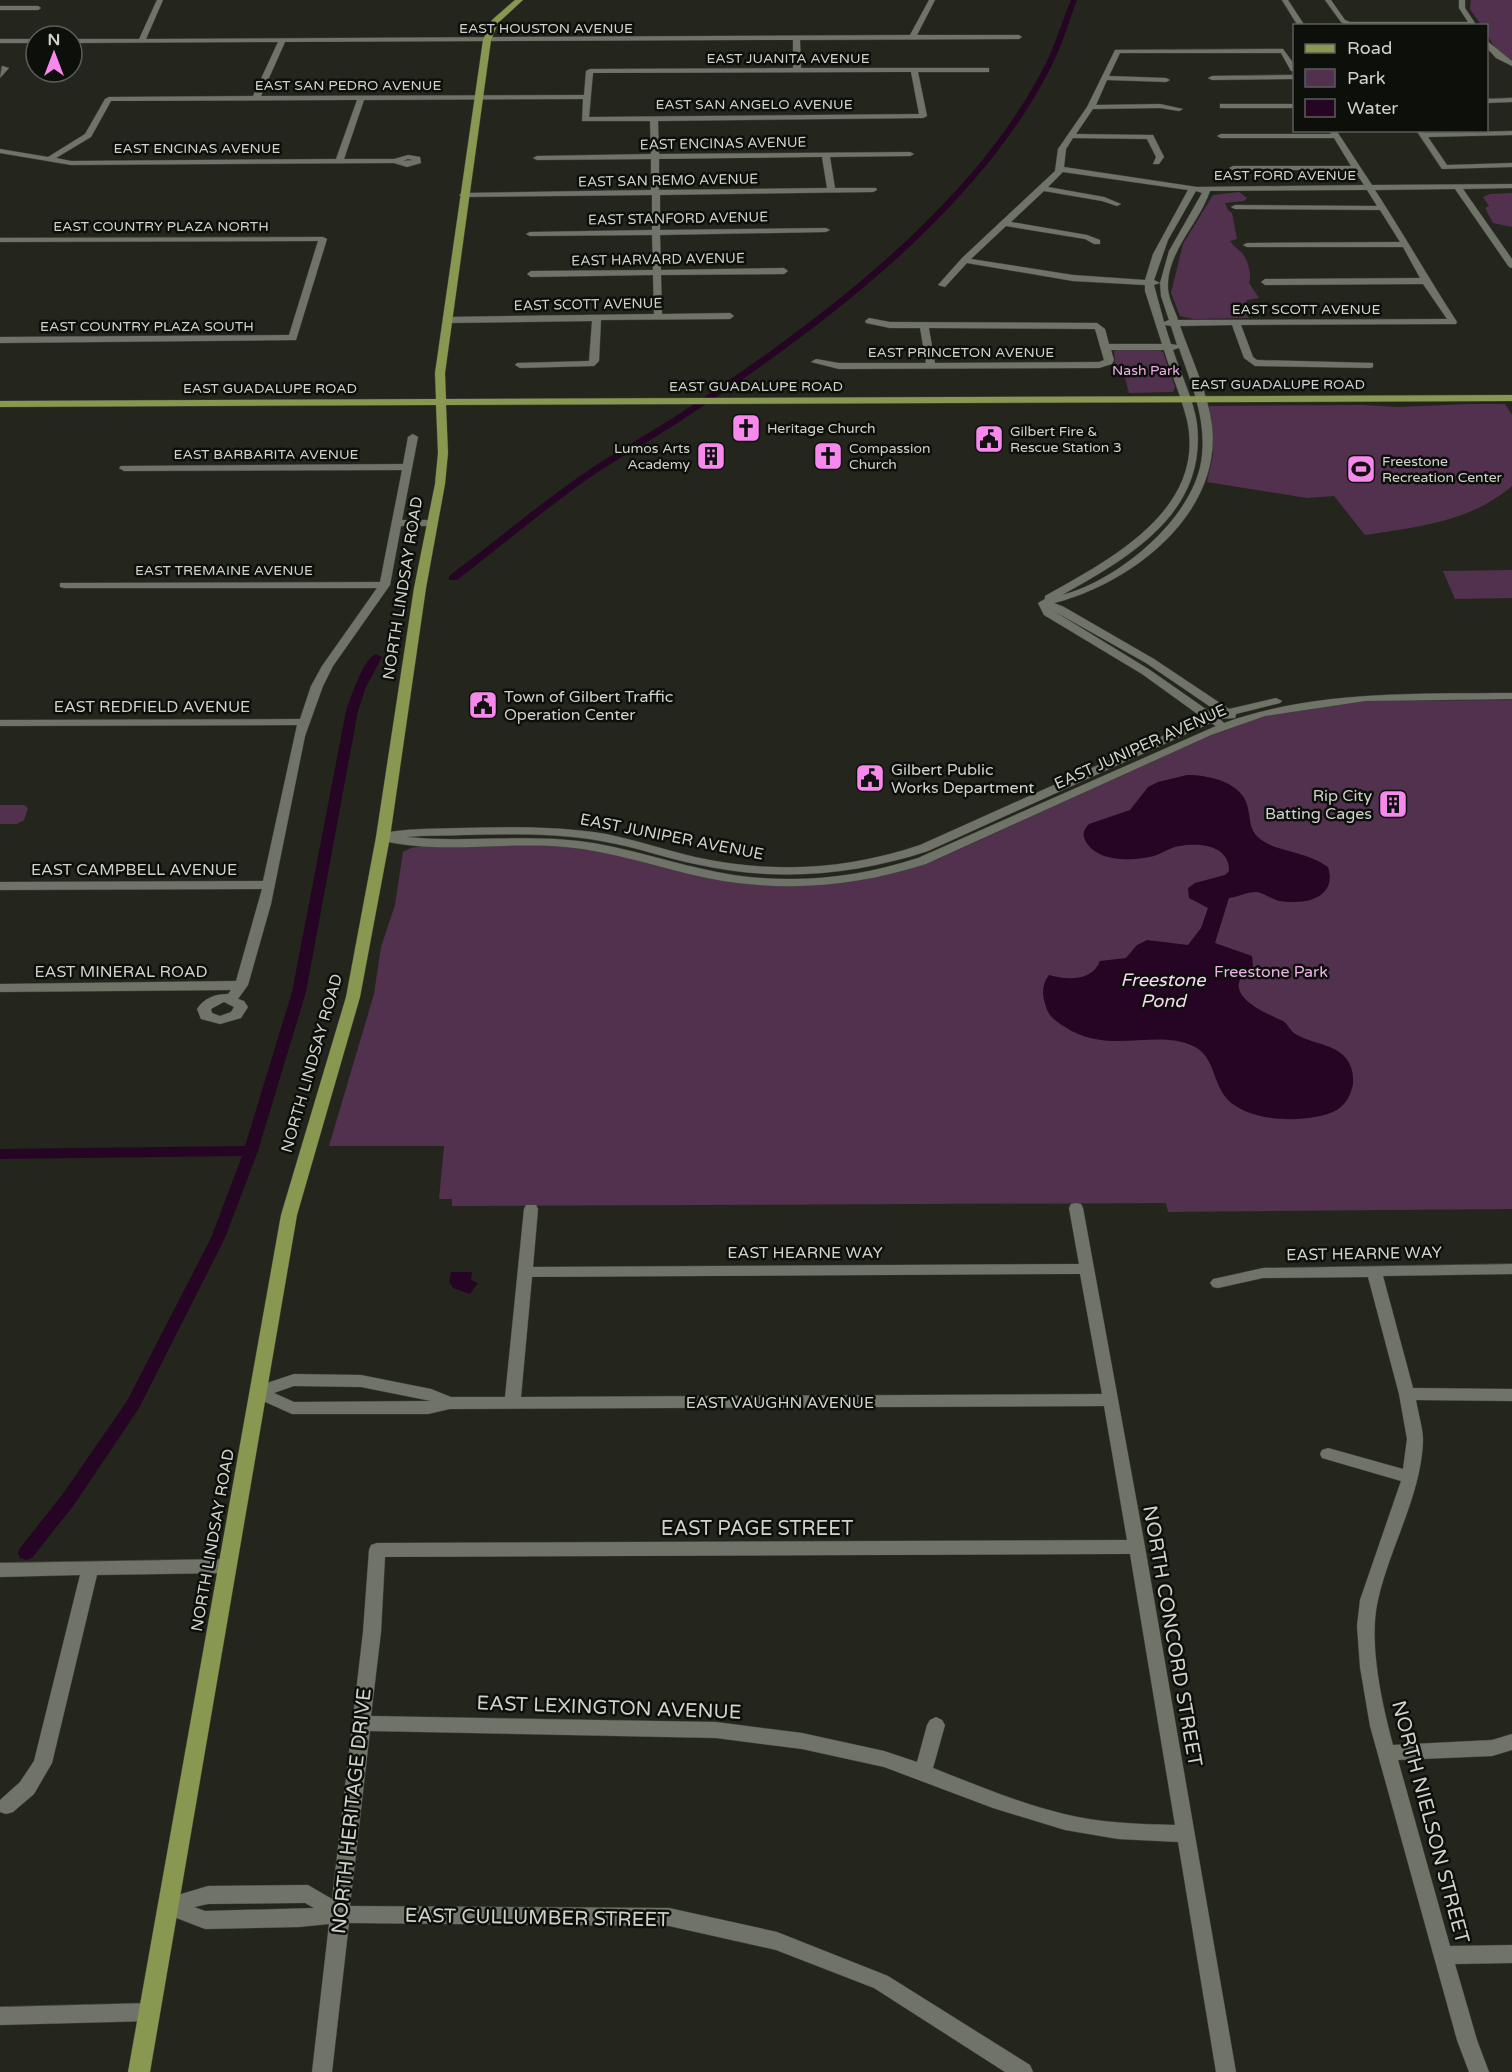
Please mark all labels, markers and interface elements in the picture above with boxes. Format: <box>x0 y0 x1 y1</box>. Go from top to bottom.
street label: EAST HOUSTON AVENUE <box>459 20 633 37</box>
north arrow <box>24 24 84 84</box>
legend <box>1293 24 1488 132</box>
text: N <box>48 30 60 50</box>
text: Road <box>1347 37 1392 59</box>
street label: EAST JUANITA AVENUE <box>706 50 870 67</box>
text: Park <box>1347 67 1386 89</box>
street label: EAST SAN PEDRO AVENUE <box>255 77 441 94</box>
street label: EAST SAN ANGELO AVENUE <box>655 96 853 113</box>
text: Water <box>1347 97 1398 119</box>
street label: EAST ENCINAS AVENUE <box>639 134 807 153</box>
street label: EAST ENCINAS AVENUE <box>114 140 280 157</box>
street label: EAST FORD AVENUE <box>1214 167 1356 184</box>
street label: EAST SAN REMO AVENUE <box>578 170 758 191</box>
street label: EAST STANFORD AVENUE <box>588 208 768 229</box>
street label: EAST COUNTRY PLAZA NORTH <box>53 218 269 235</box>
street label: EAST HARVARD AVENUE <box>571 249 745 270</box>
street label: EAST SCOTT AVENUE <box>514 295 663 314</box>
street label: EAST SCOTT AVENUE <box>1232 301 1380 318</box>
street label: EAST COUNTRY PLAZA SOUTH <box>40 318 254 335</box>
street label: EAST PRINCETON AVENUE <box>868 344 1054 361</box>
park label: Nash Park <box>1112 362 1180 379</box>
street label: EAST GUADALUPE ROAD <box>1191 376 1365 393</box>
street label: EAST GUADALUPE ROAD <box>669 378 843 395</box>
street label: EAST GUADALUPE ROAD <box>183 380 357 397</box>
church icon: Heritage Church <box>730 412 762 444</box>
place label: Heritage Church <box>767 420 876 437</box>
public building icon: Gilbert Fire & Rescue Station 3 <box>973 423 1005 455</box>
place label: Gilbert Fire & Rescue Station 3 <box>1010 423 1122 456</box>
place label: Lumos Arts Academy <box>614 440 690 473</box>
building icon: Lumos Arts Academy <box>695 440 727 472</box>
church icon: Compassion Church <box>812 440 844 472</box>
place label: Compassion Church <box>849 440 931 473</box>
street label: EAST BARBARITA AVENUE <box>174 446 358 463</box>
sports icon: Freestone Recreation Center <box>1345 453 1377 485</box>
place label: Freestone Recreation Center <box>1382 453 1503 486</box>
street label: NORTH LINDSAY ROAD <box>379 495 427 681</box>
street label: EAST TREMAINE AVENUE <box>135 562 313 579</box>
place label: Town of Gilbert Traffic Operation Center <box>504 687 673 725</box>
public building icon: Town of Gilbert Traffic Operation Center <box>467 689 499 721</box>
street label: EAST REDFIELD AVENUE <box>54 697 250 717</box>
street label: EAST JUNIPER AVENUE <box>1051 700 1230 794</box>
place label: Gilbert Public Works Department <box>891 760 1034 798</box>
public building icon: Gilbert Public Works Department <box>854 762 886 794</box>
place label: Rip City Batting Cages <box>1265 786 1372 824</box>
building icon: Rip City Batting Cages <box>1377 788 1409 820</box>
street label: EAST JUNIPER AVENUE <box>578 809 765 865</box>
street label: EAST CAMPBELL AVENUE <box>31 860 237 880</box>
street label: EAST MINERAL ROAD <box>34 962 208 982</box>
park label: Freestone Park <box>1214 962 1328 982</box>
water label: Freestone Pond <box>1121 969 1206 1012</box>
street label: NORTH LINDSAY ROAD <box>277 972 347 1155</box>
street label: EAST HEARNE WAY <box>727 1243 883 1263</box>
street label: EAST HEARNE WAY <box>1286 1243 1442 1265</box>
street label: EAST VAUGHN AVENUE <box>686 1393 874 1413</box>
street label: NORTH LINDSAY ROAD <box>187 1447 239 1633</box>
street label: NORTH CONCORD STREET <box>1137 1504 1207 1769</box>
street label: EAST PAGE STREET <box>661 1517 853 1541</box>
street label: NORTH HERITAGE DRIVE <box>327 1687 377 1935</box>
street label: EAST LEXINGTON AVENUE <box>476 1691 742 1725</box>
street label: NORTH NIELSON STREET <box>1386 1698 1474 1946</box>
street label: EAST CULLUMBER STREET <box>404 1904 669 1932</box>

